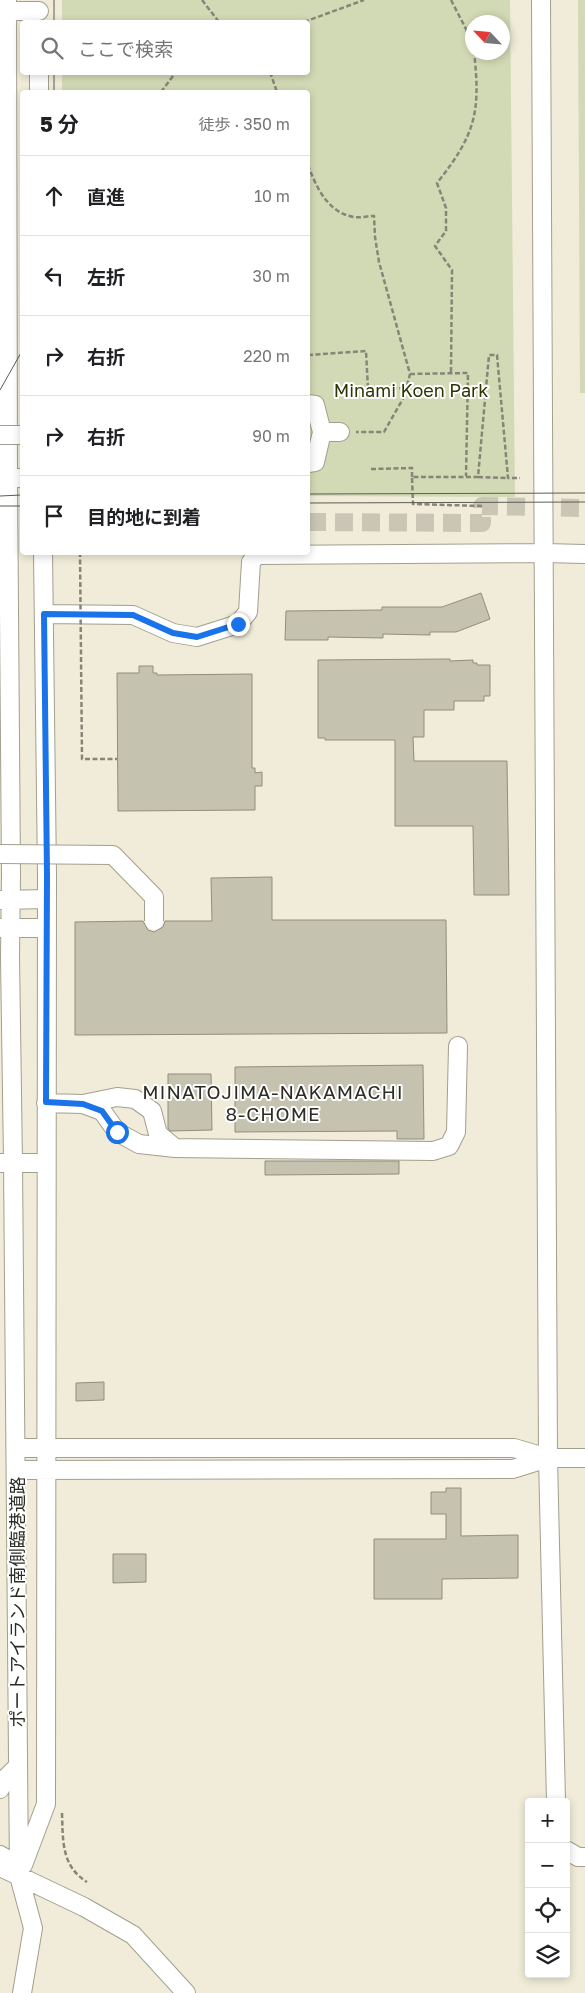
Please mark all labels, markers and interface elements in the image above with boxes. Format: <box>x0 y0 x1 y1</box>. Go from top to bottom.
north arrow <box>465 15 510 60</box>
search box <box>20 20 310 75</box>
icon: search <box>38 34 66 62</box>
text: ここで検索 <box>78 37 173 60</box>
text: 5 分 <box>40 111 79 137</box>
text: 徒歩 · 350 m <box>198 114 290 134</box>
icon: ahead <box>40 182 68 210</box>
text: 直進 <box>87 185 125 208</box>
text: 10 m <box>254 186 290 206</box>
icon: left <box>40 262 68 290</box>
text: 左折 <box>87 265 125 288</box>
text: 30 m <box>253 266 290 286</box>
icon: right <box>40 342 68 370</box>
text: 右折 <box>87 345 125 368</box>
text: 220 m <box>243 346 290 366</box>
park label: Minami Koen Park <box>334 379 488 401</box>
icon: right <box>40 422 68 450</box>
text: 右折 <box>87 425 125 448</box>
text: 90 m <box>252 426 290 446</box>
icon: arrive <box>40 502 68 530</box>
text: 目的地に到着 <box>87 505 201 528</box>
route end <box>227 613 250 636</box>
district label: MINATOJIMA-NAKAMACHI 8-CHOME <box>142 1080 404 1125</box>
route start <box>106 1121 129 1144</box>
street label: ポートアイランド南側臨港道路 <box>6 1476 28 1728</box>
map controls <box>525 1798 570 1978</box>
button: + <box>525 1798 570 1843</box>
button: − <box>525 1843 570 1888</box>
button: locate <box>525 1888 570 1933</box>
button: layers <box>525 1933 570 1978</box>

